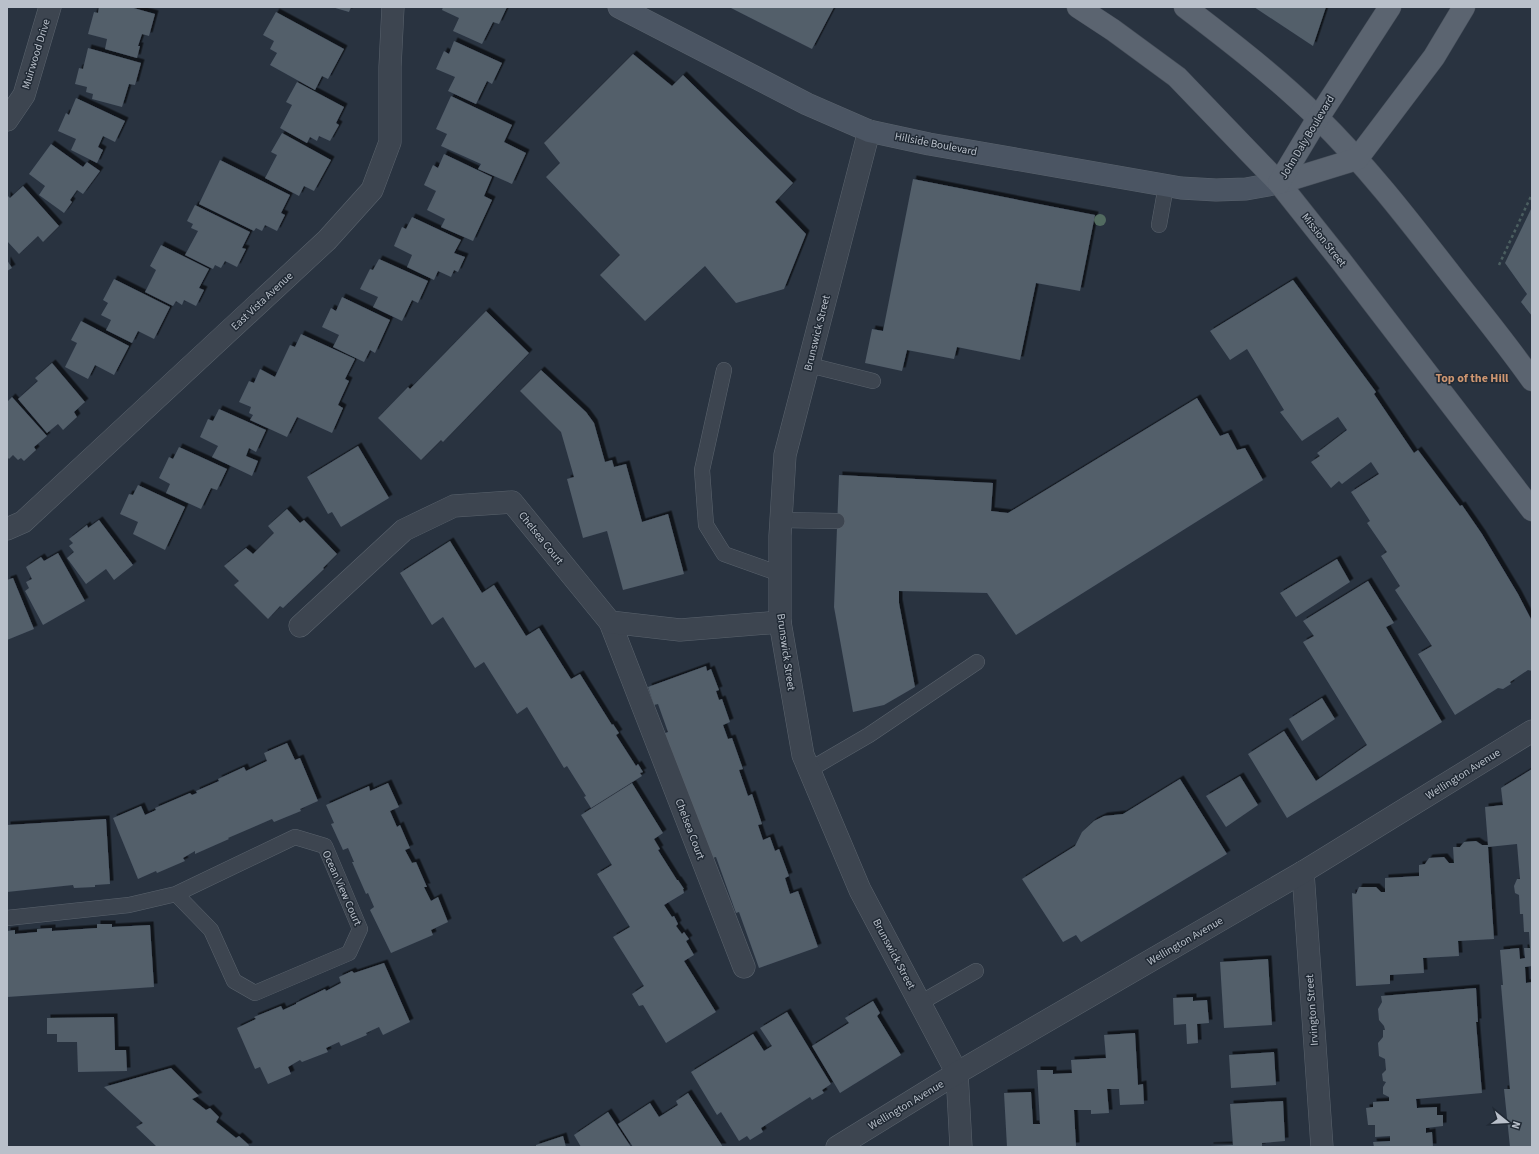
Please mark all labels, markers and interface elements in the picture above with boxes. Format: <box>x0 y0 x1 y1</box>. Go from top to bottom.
street label: Muirwood Drive <box>18 17 54 91</box>
street label: John Daly Boulevard <box>1276 92 1338 182</box>
street label: Hillside Boulevard <box>894 129 978 159</box>
street label: Mission Street <box>1298 210 1350 270</box>
street label: East Vista Avenue <box>228 268 297 334</box>
street label: Brunswick Street <box>800 293 834 373</box>
district label: Top of the Hill <box>1435 370 1509 387</box>
street label: Chelsea Court <box>515 508 567 568</box>
street label: Brunswick Street <box>773 612 799 692</box>
street label: Wellington Avenue <box>1423 745 1504 803</box>
street label: Chelsea Court <box>672 796 709 862</box>
street label: Ocean View Court <box>319 848 365 928</box>
street label: Wellington Avenue <box>1144 913 1226 969</box>
street label: Brunswick Street <box>869 916 919 992</box>
street label: Irvington Street <box>1302 973 1322 1046</box>
street label: Wellington Avenue <box>865 1076 947 1133</box>
north arrow <box>1487 1102 1527 1142</box>
text: N <box>1508 1119 1524 1131</box>

